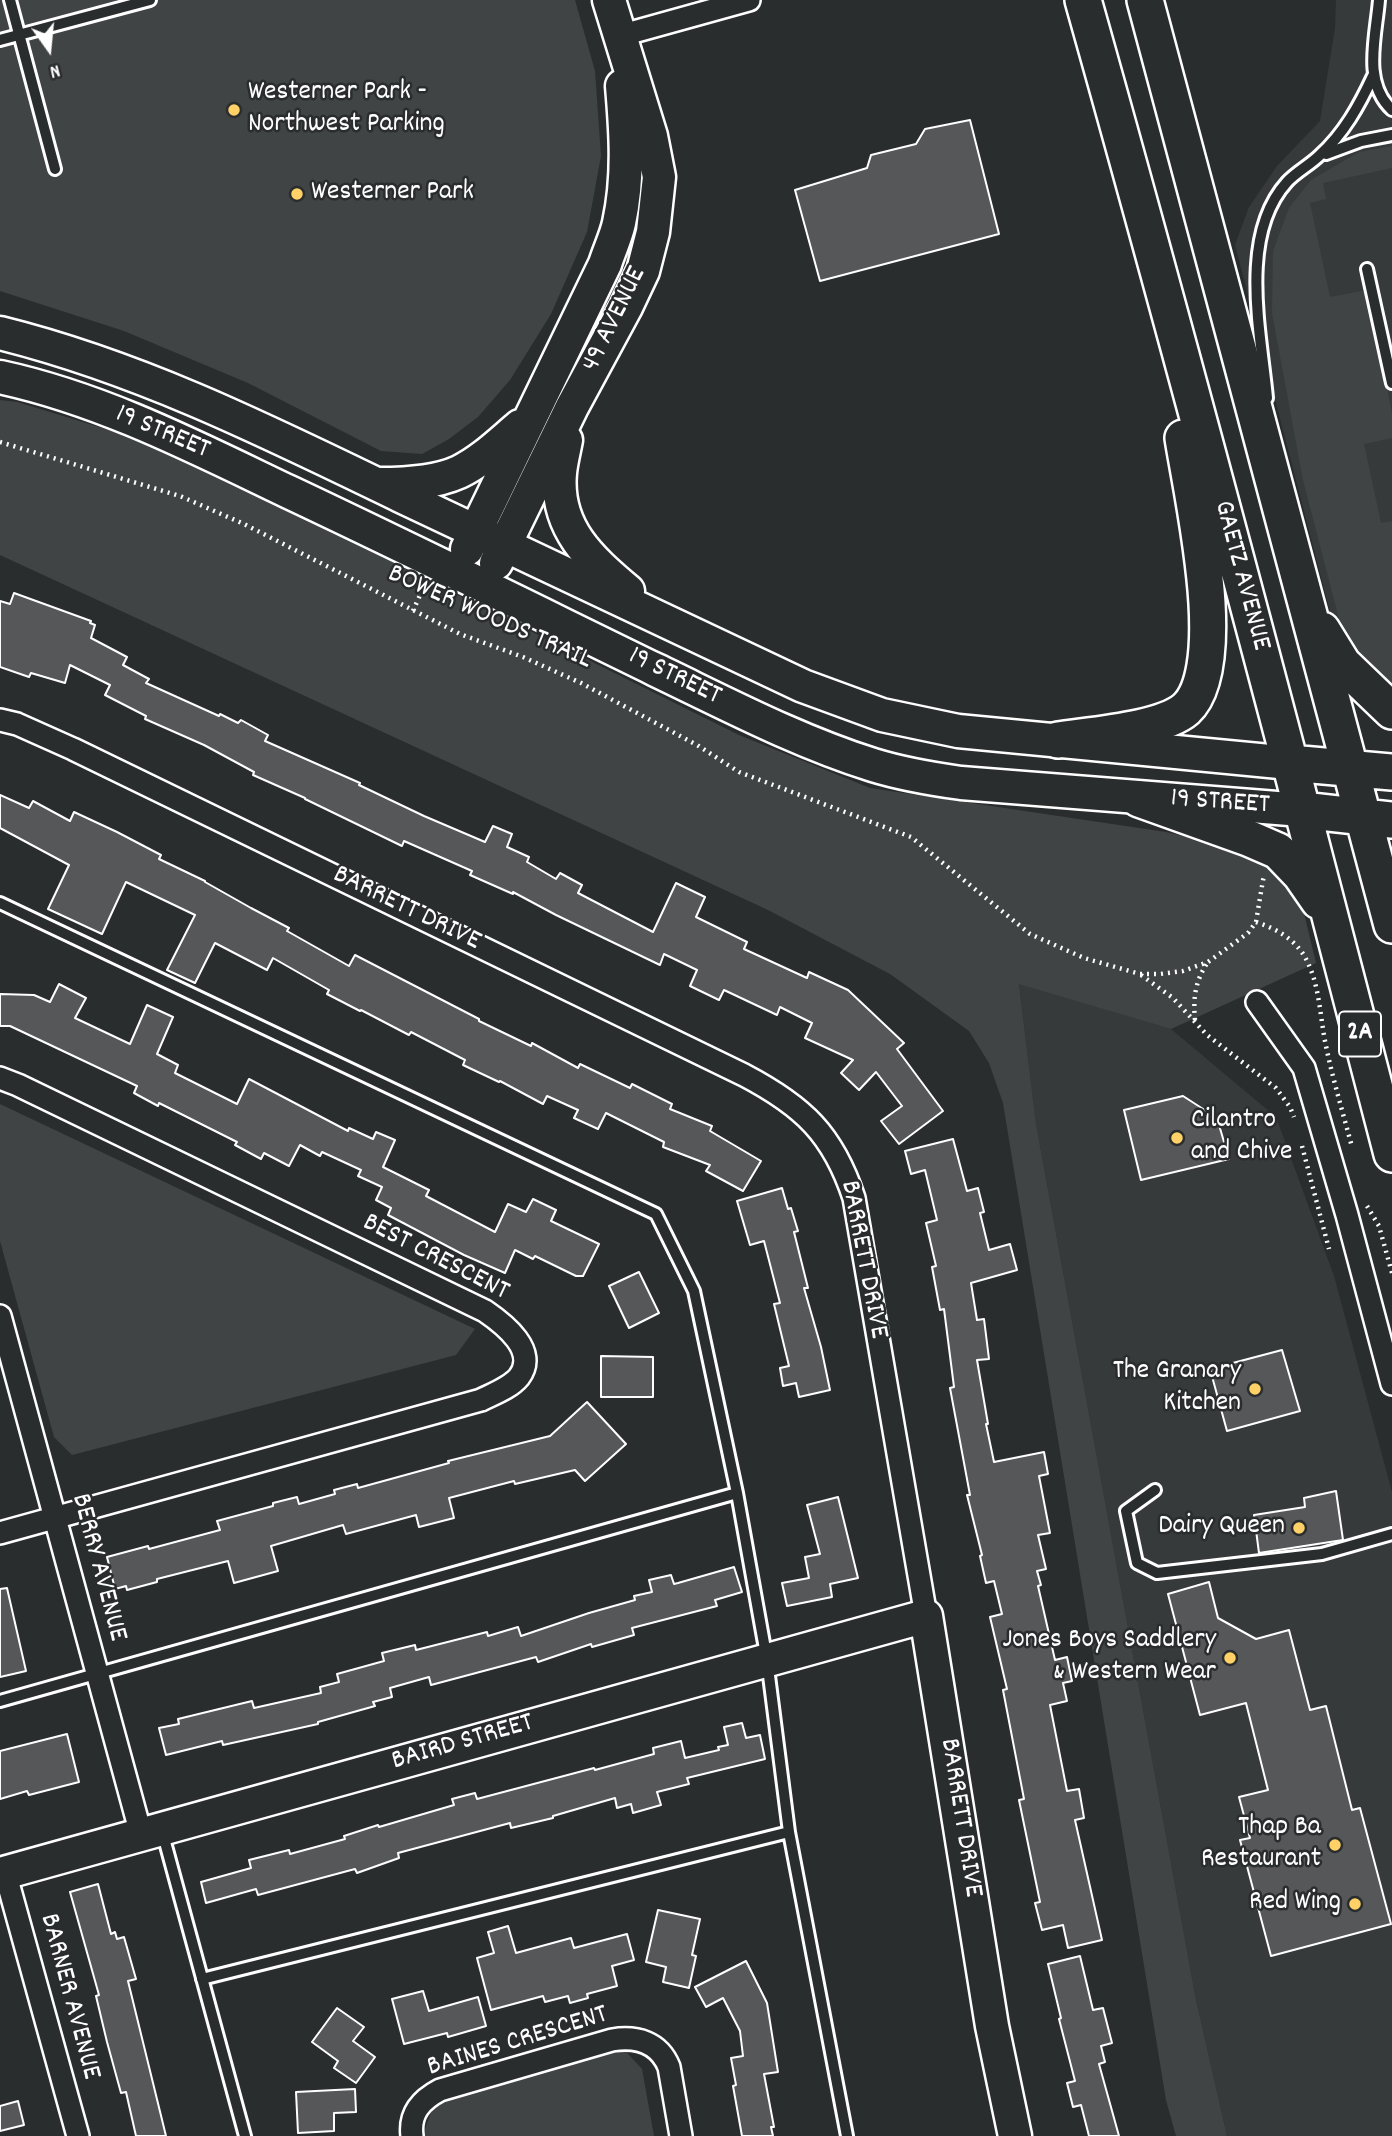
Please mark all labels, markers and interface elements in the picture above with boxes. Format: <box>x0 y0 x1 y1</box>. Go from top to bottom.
north arrow <box>14 14 84 84</box>
text: N <box>47 56 63 84</box>
place label: Westerner Park - Northwest Parking <box>248 77 445 143</box>
marker: Westerner Park - Northwest Parking <box>226 102 242 118</box>
place label: Westerner Park <box>311 177 474 211</box>
marker: Westerner Park <box>289 186 305 202</box>
street label: 49 AVENUE <box>576 262 656 378</box>
street label: 19 STREET <box>110 399 214 469</box>
street label: GAETZ AVENUE <box>1204 497 1276 655</box>
street label: BOWER WOODS TRAIL <box>382 559 596 679</box>
street label: 19 STREET <box>622 641 726 715</box>
street label: 19 STREET <box>1169 784 1271 824</box>
street label: BARRETT DRIVE <box>327 860 485 960</box>
road number: 2A <box>1339 1012 1381 1056</box>
place label: Cilantro and Chive <box>1191 1105 1292 1171</box>
marker: Cilantro and Chive <box>1169 1130 1185 1146</box>
street label: BARRETT DRIVE <box>830 1178 894 1342</box>
street label: BEST CRESCENT <box>356 1208 514 1310</box>
place label: The Granary Kitchen <box>1113 1356 1241 1422</box>
marker: The Granary Kitchen <box>1247 1381 1263 1397</box>
street label: BERRY AVENUE <box>61 1491 133 1645</box>
place label: Dairy Queen <box>1158 1511 1285 1545</box>
marker: Dairy Queen <box>1291 1520 1307 1536</box>
place label: Jones Boys Saddlery & Western Wear <box>1002 1625 1216 1691</box>
marker: Jones Boys Saddlery & Western Wear <box>1222 1650 1238 1666</box>
street label: BAIRD STREET <box>388 1708 538 1780</box>
street label: BARRETT DRIVE <box>930 1736 988 1900</box>
place label: Thap Ba Restaurant <box>1201 1812 1321 1878</box>
marker: Thap Ba Restaurant <box>1327 1837 1343 1853</box>
place label: Red Wing <box>1249 1887 1341 1921</box>
marker: Red Wing <box>1347 1896 1363 1912</box>
street label: BARNER AVENUE <box>30 1910 106 2084</box>
street label: BAINES CRESCENT <box>424 2000 612 2086</box>

